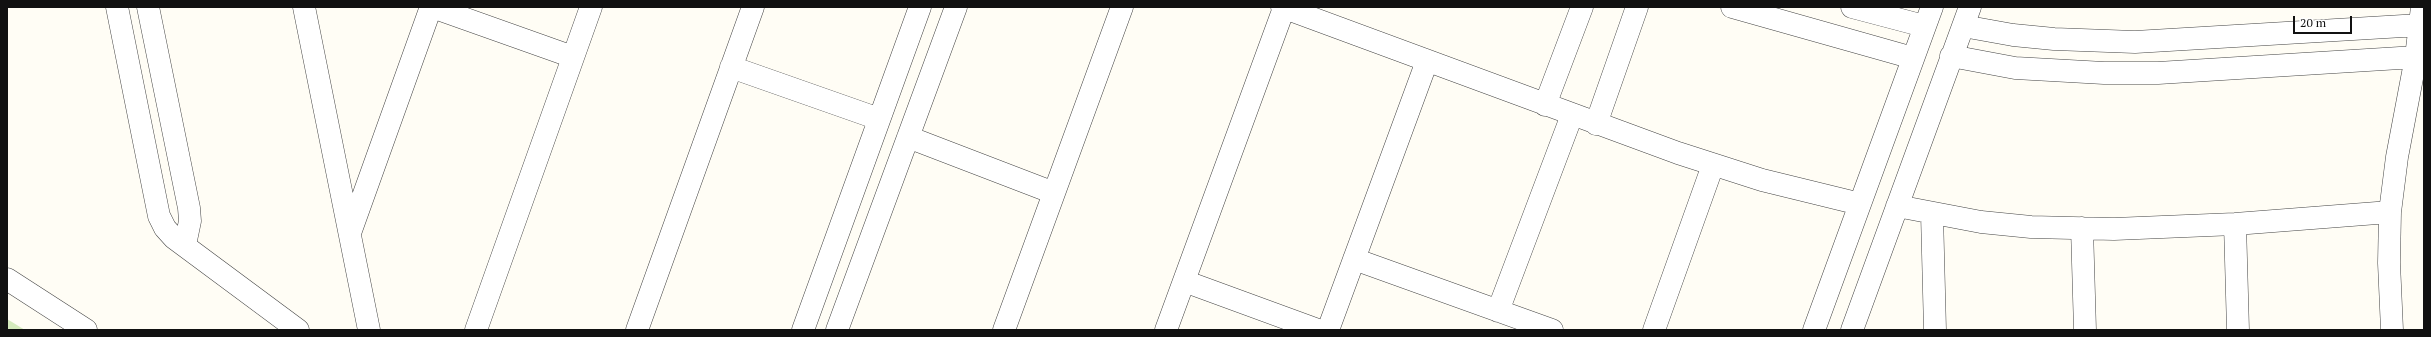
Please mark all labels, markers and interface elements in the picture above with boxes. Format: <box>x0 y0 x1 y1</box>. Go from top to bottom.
scale bar <box>2295 8 2354 34</box>
text: 20 m <box>2300 15 2326 30</box>

